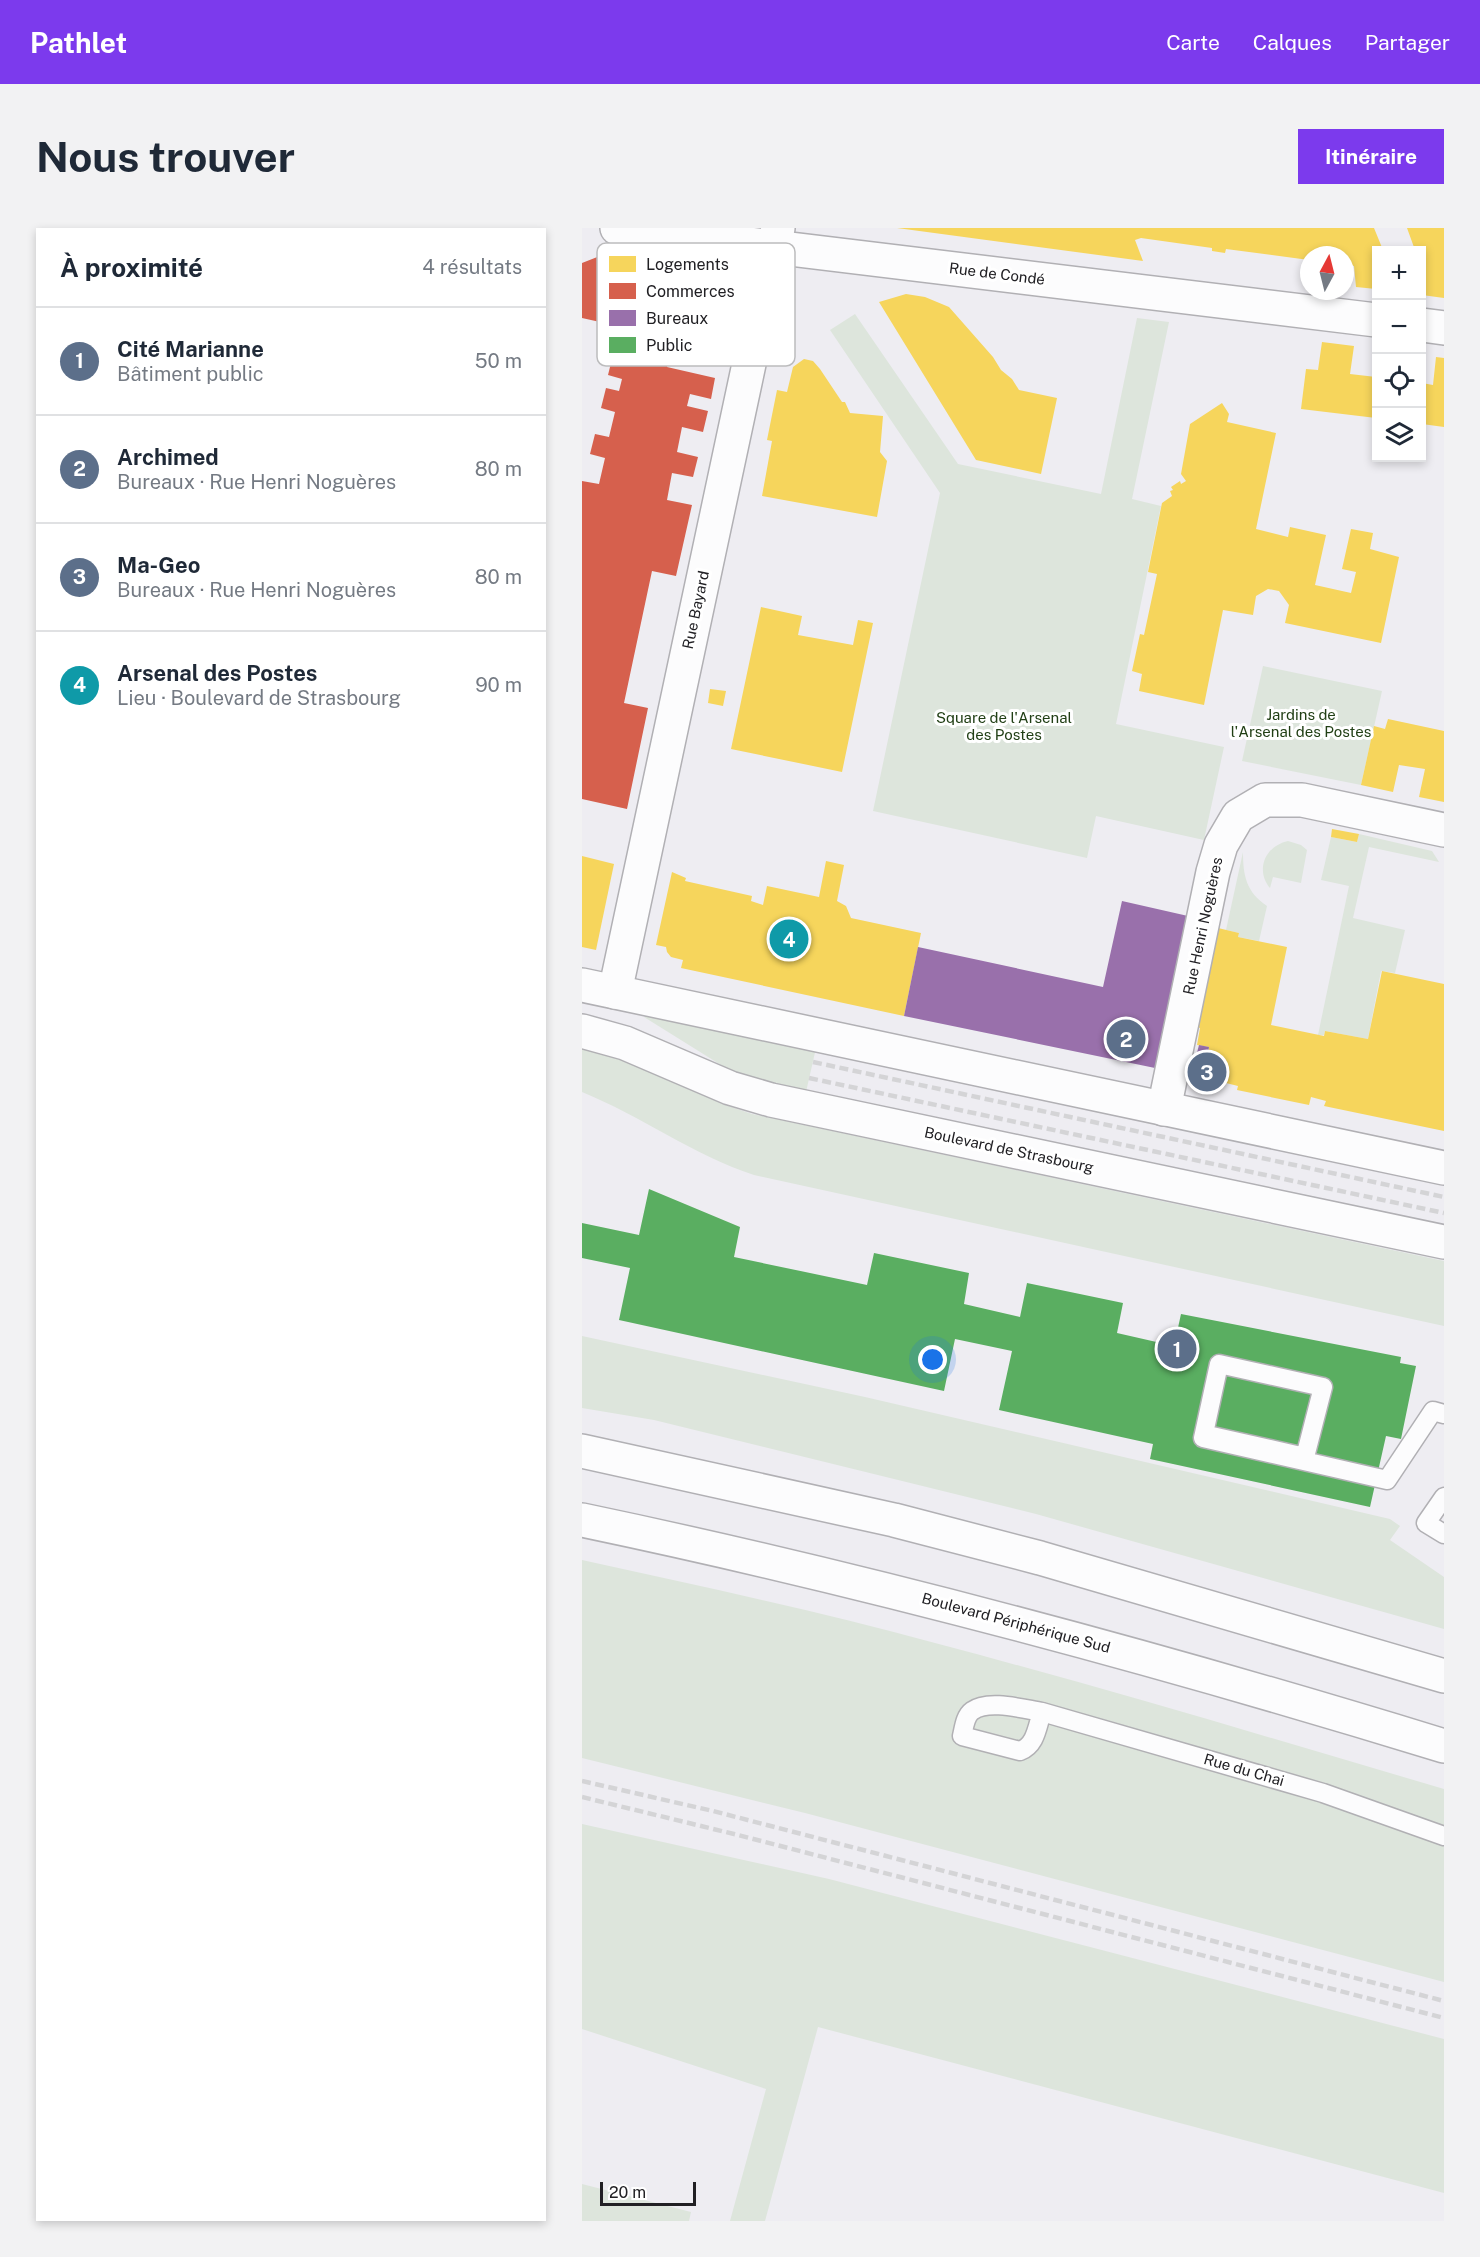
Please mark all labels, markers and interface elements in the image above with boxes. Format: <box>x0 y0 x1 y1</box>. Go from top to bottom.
text: Pathlet <box>30 26 127 59</box>
text: Carte <box>1166 30 1220 55</box>
text: Calques <box>1253 30 1332 55</box>
text: Partager <box>1365 30 1450 55</box>
button: Itinéraire <box>1298 129 1444 184</box>
text: Nous trouver <box>36 132 295 181</box>
legend <box>597 243 795 366</box>
north arrow <box>1300 246 1354 300</box>
map controls <box>1372 246 1426 462</box>
button: + <box>1372 246 1426 300</box>
text: À proximité <box>60 252 203 283</box>
text: 4 résultats <box>422 255 522 279</box>
text: Logements <box>646 255 729 274</box>
street label: Rue de Condé <box>948 259 1046 288</box>
text: Commerces <box>646 282 735 301</box>
button: − <box>1372 300 1426 354</box>
text: Bureaux <box>646 309 708 328</box>
text: Cité Marianne <box>117 336 264 362</box>
text: Public <box>646 336 693 355</box>
text: 1 <box>75 349 84 373</box>
text: 50 m <box>475 349 522 373</box>
button: locate <box>1372 354 1426 408</box>
text: Bâtiment public <box>117 362 264 386</box>
button: layers <box>1372 408 1426 462</box>
text: Archimed <box>117 444 219 470</box>
text: 2 <box>73 457 86 481</box>
text: 80 m <box>475 457 522 481</box>
text: Bureaux · Rue Henri Noguères <box>117 470 396 494</box>
text: Ma-Geo <box>117 552 200 578</box>
text: 3 <box>73 565 86 589</box>
text: 80 m <box>475 565 522 589</box>
street label: Rue Bayard <box>679 569 712 651</box>
text: Bureaux · Rue Henri Noguères <box>117 578 396 602</box>
text: Arsenal des Postes <box>117 660 317 686</box>
text: 4 <box>73 673 86 697</box>
text: 90 m <box>475 673 522 697</box>
text: Lieu · Boulevard de Strasbourg <box>117 686 401 710</box>
park label: Jardins de l'Arsenal des Postes <box>1231 706 1371 740</box>
park label: Square de l'Arsenal des Postes <box>936 709 1072 743</box>
street label: Rue Henri Noguères <box>1180 856 1225 996</box>
pin: 4 <box>770 916 808 962</box>
pin: 2 <box>1106 1016 1146 1062</box>
pin: 3 <box>1188 1050 1226 1094</box>
street label: Boulevard de Strasbourg <box>923 1123 1095 1176</box>
pin: 1 <box>1158 1326 1196 1372</box>
your location <box>918 1345 947 1374</box>
street label: Boulevard Périphérique Sud <box>920 1589 1112 1656</box>
street label: Rue du Chai <box>1202 1750 1286 1789</box>
scale bar <box>600 2179 696 2206</box>
text: 20 m <box>609 2183 646 2202</box>

